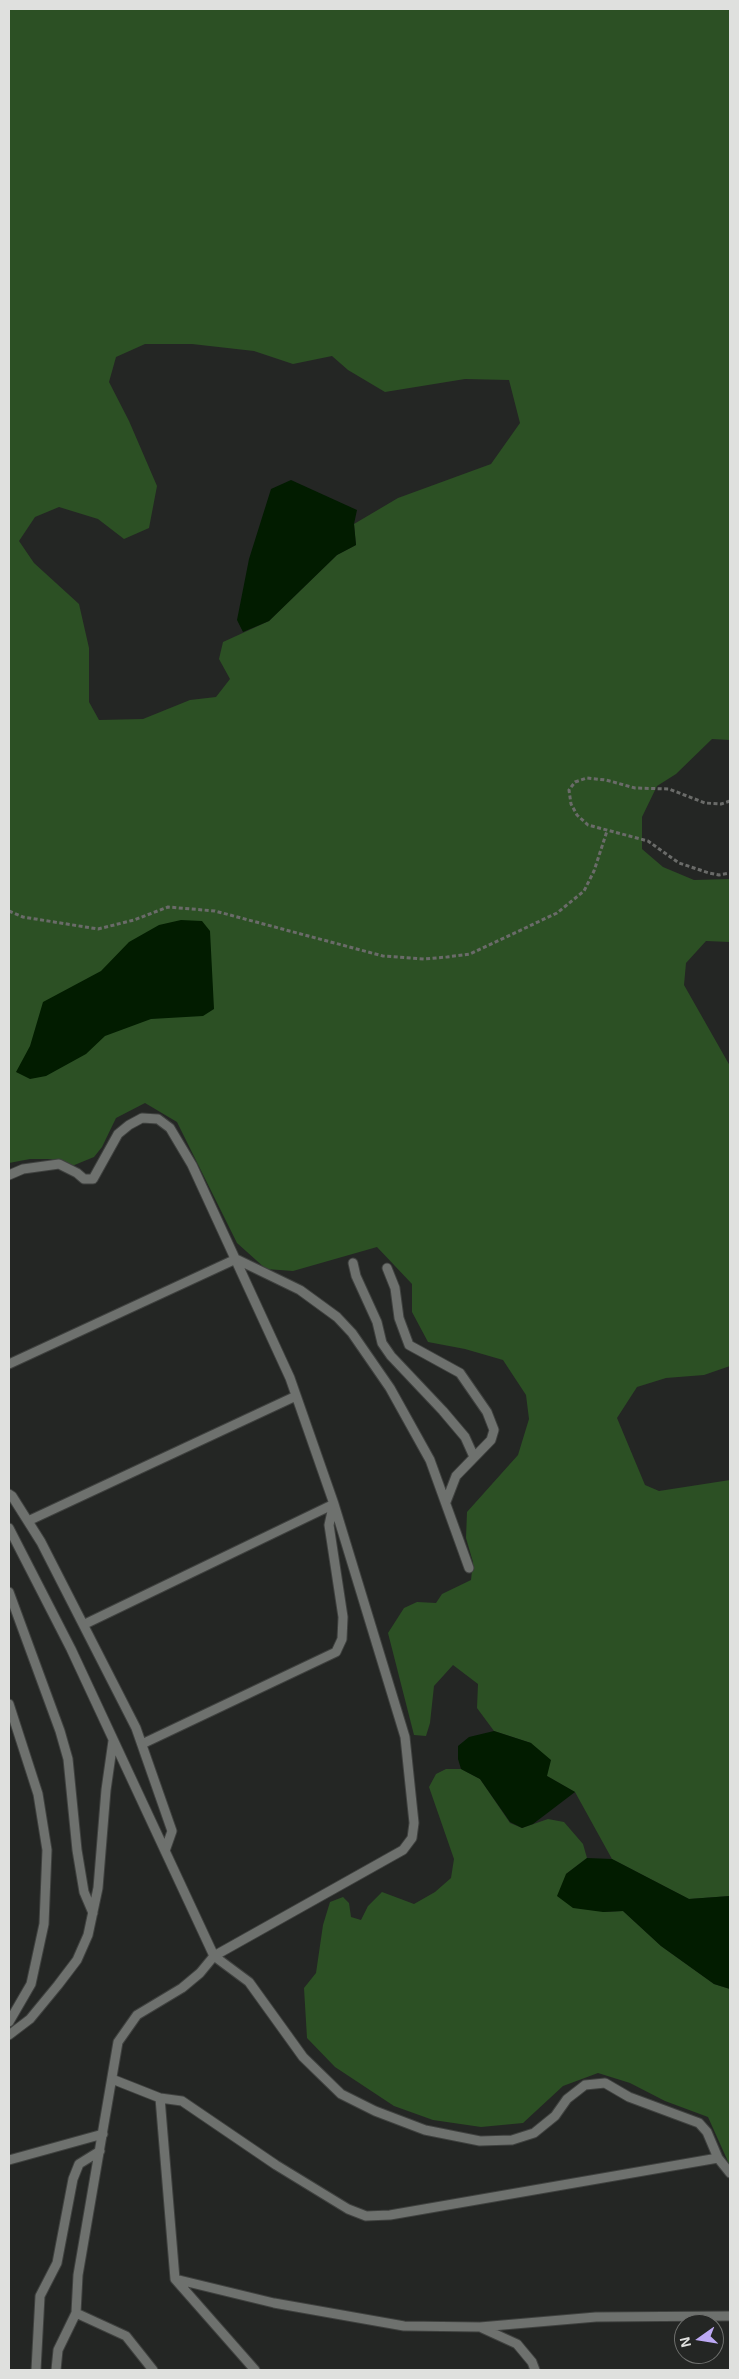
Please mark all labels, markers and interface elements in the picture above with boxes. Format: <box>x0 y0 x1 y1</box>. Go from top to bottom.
north arrow <box>674 2314 724 2364</box>
text: N <box>676 2335 694 2349</box>

